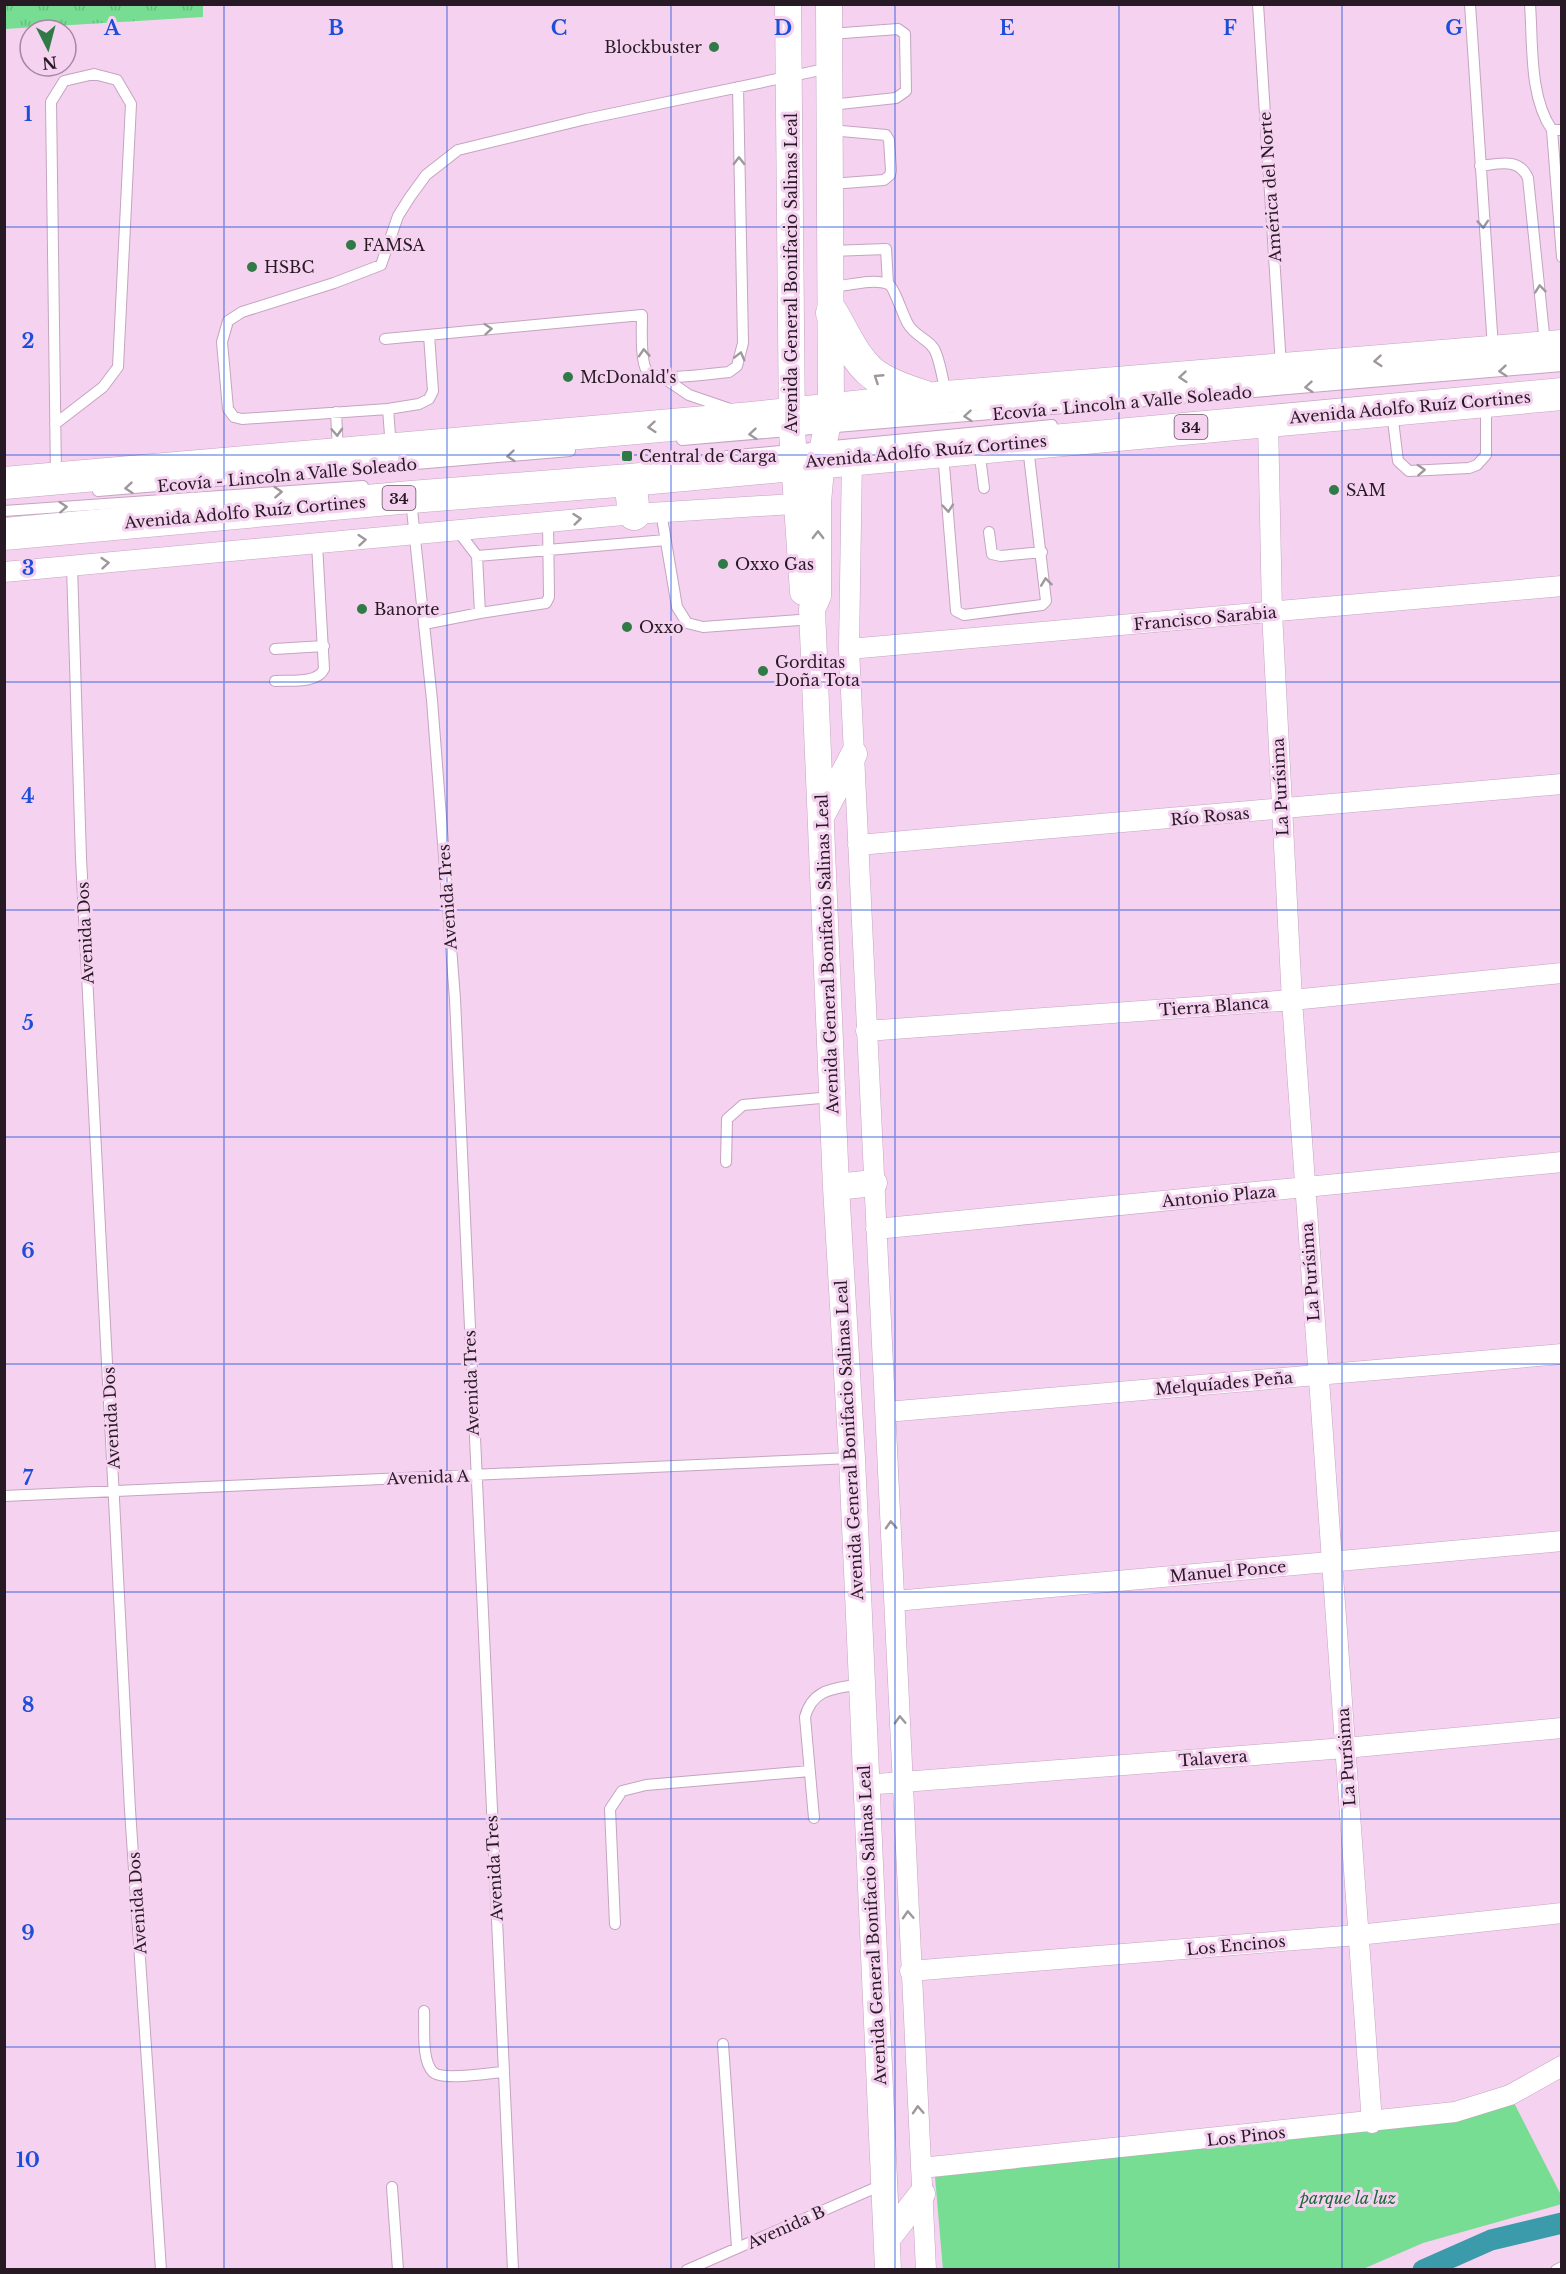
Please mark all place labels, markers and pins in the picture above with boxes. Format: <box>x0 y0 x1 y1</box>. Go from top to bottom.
place label: Blockbuster <box>604 37 702 57</box>
marker: Blockbuster <box>707 40 721 54</box>
place label: FAMSA <box>363 235 426 255</box>
marker: FAMSA <box>344 238 358 252</box>
place label: HSBC <box>264 257 314 277</box>
marker: HSBC <box>245 260 259 274</box>
place label: McDonald's <box>580 367 677 387</box>
marker: McDonald's <box>561 370 575 384</box>
place label: Central de Carga <box>639 446 777 466</box>
marker: Central de Carga <box>620 449 634 463</box>
place label: SAM <box>1346 480 1386 500</box>
marker: SAM <box>1327 483 1341 497</box>
place label: Oxxo Gas <box>735 554 814 574</box>
marker: Oxxo Gas <box>716 557 730 571</box>
place label: Banorte <box>374 599 439 619</box>
marker: Banorte <box>355 602 369 616</box>
place label: Oxxo <box>639 617 683 637</box>
marker: Oxxo <box>620 620 634 634</box>
place label: Gorditas Doña Tota <box>775 652 860 690</box>
marker: Gorditas Doña Tota <box>756 664 770 678</box>

